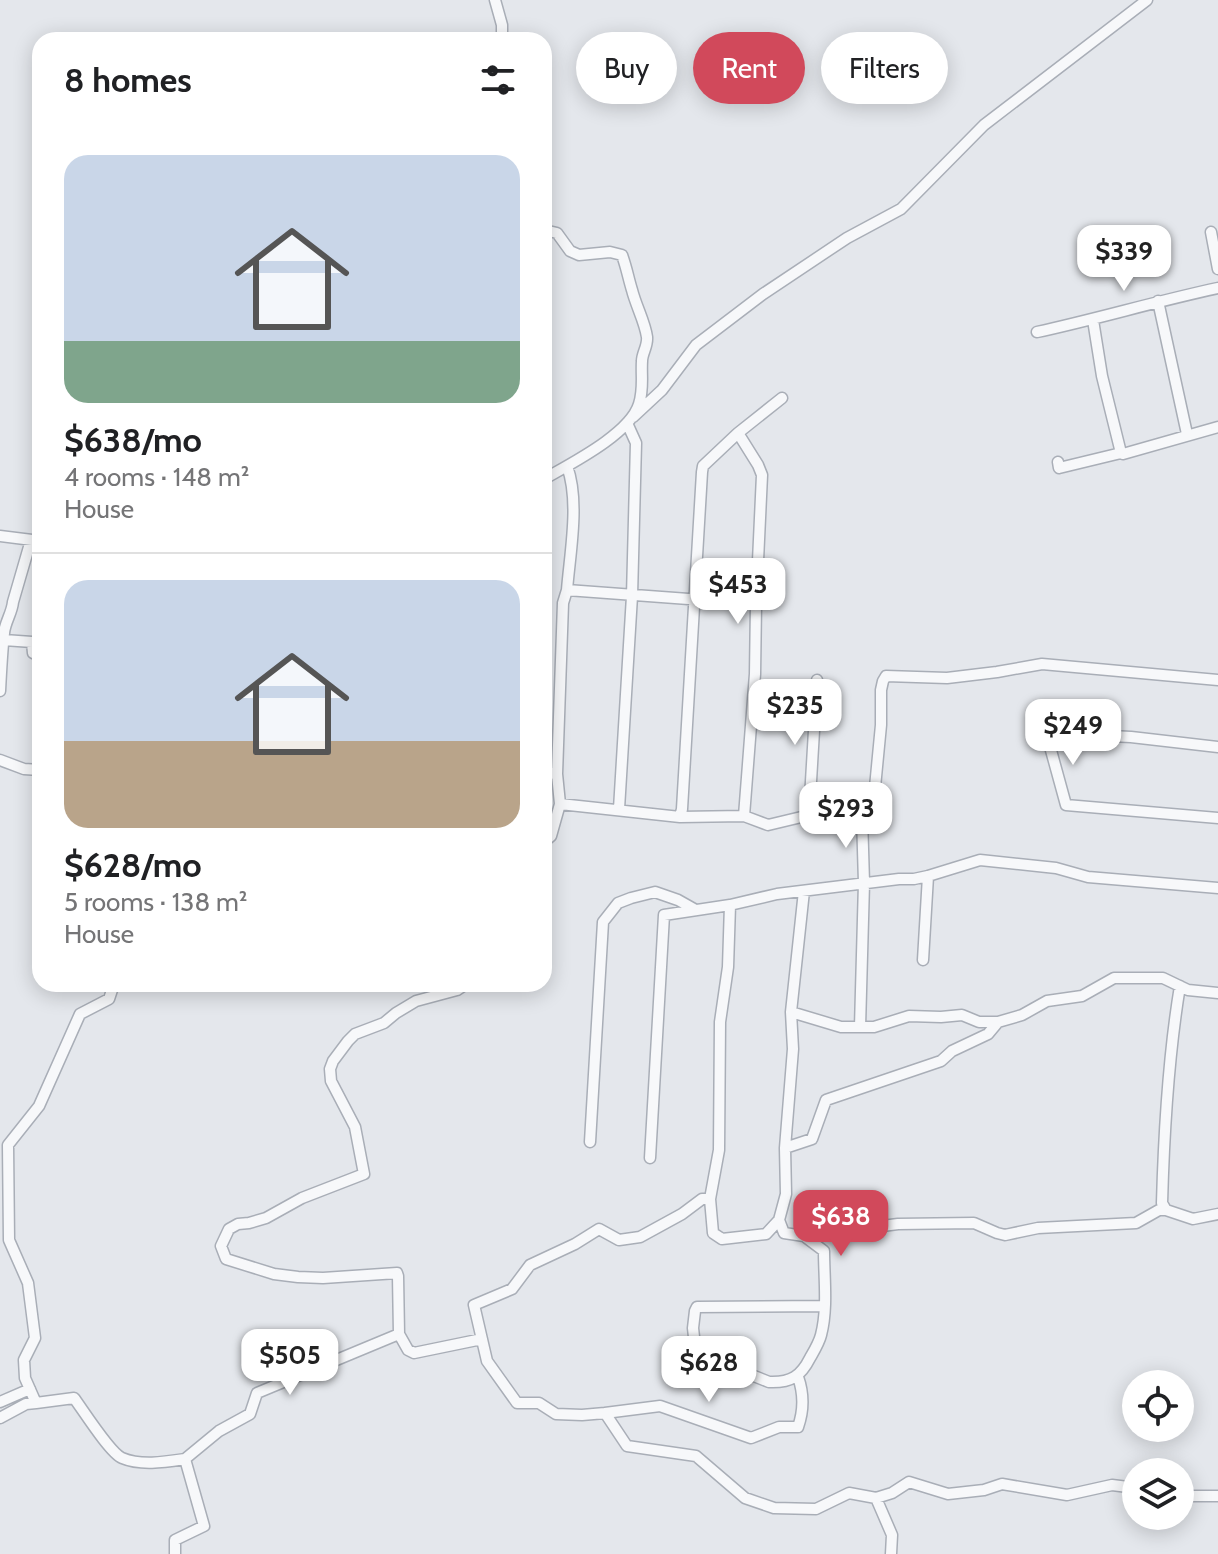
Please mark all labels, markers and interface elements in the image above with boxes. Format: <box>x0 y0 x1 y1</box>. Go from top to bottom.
chip: Buy <box>576 32 677 104</box>
chip: Rent <box>693 32 805 104</box>
chip: Filters <box>821 32 948 104</box>
icon: filters <box>476 58 520 102</box>
text: 8 homes <box>64 59 192 101</box>
icon: home <box>220 207 364 351</box>
pin: $339 <box>1077 225 1171 293</box>
text: $339 <box>1095 235 1153 267</box>
text: $638/mo <box>64 419 202 461</box>
text: 4 rooms · 148 m² <box>64 461 249 493</box>
text: House <box>64 493 134 525</box>
pin: $453 <box>691 558 785 626</box>
text: $453 <box>708 568 768 600</box>
icon: home <box>220 632 364 776</box>
pin: $235 <box>748 679 842 747</box>
text: $235 <box>767 689 823 721</box>
pin: $249 <box>1026 699 1120 767</box>
text: $249 <box>1043 709 1103 741</box>
pin: $293 <box>799 782 893 850</box>
text: $293 <box>817 792 875 824</box>
text: $628/mo <box>64 844 202 886</box>
text: 5 rooms · 138 m² <box>64 886 247 918</box>
text: House <box>64 918 134 950</box>
pin: $638 <box>794 1190 888 1258</box>
text: $638 <box>811 1200 871 1232</box>
pin: $505 <box>243 1329 337 1397</box>
pin: $628 <box>662 1336 756 1404</box>
text: $505 <box>259 1339 321 1371</box>
text: $628 <box>679 1346 739 1378</box>
map controls <box>1122 1370 1194 1530</box>
button: locate <box>1122 1370 1194 1442</box>
button: layers <box>1122 1458 1194 1530</box>

